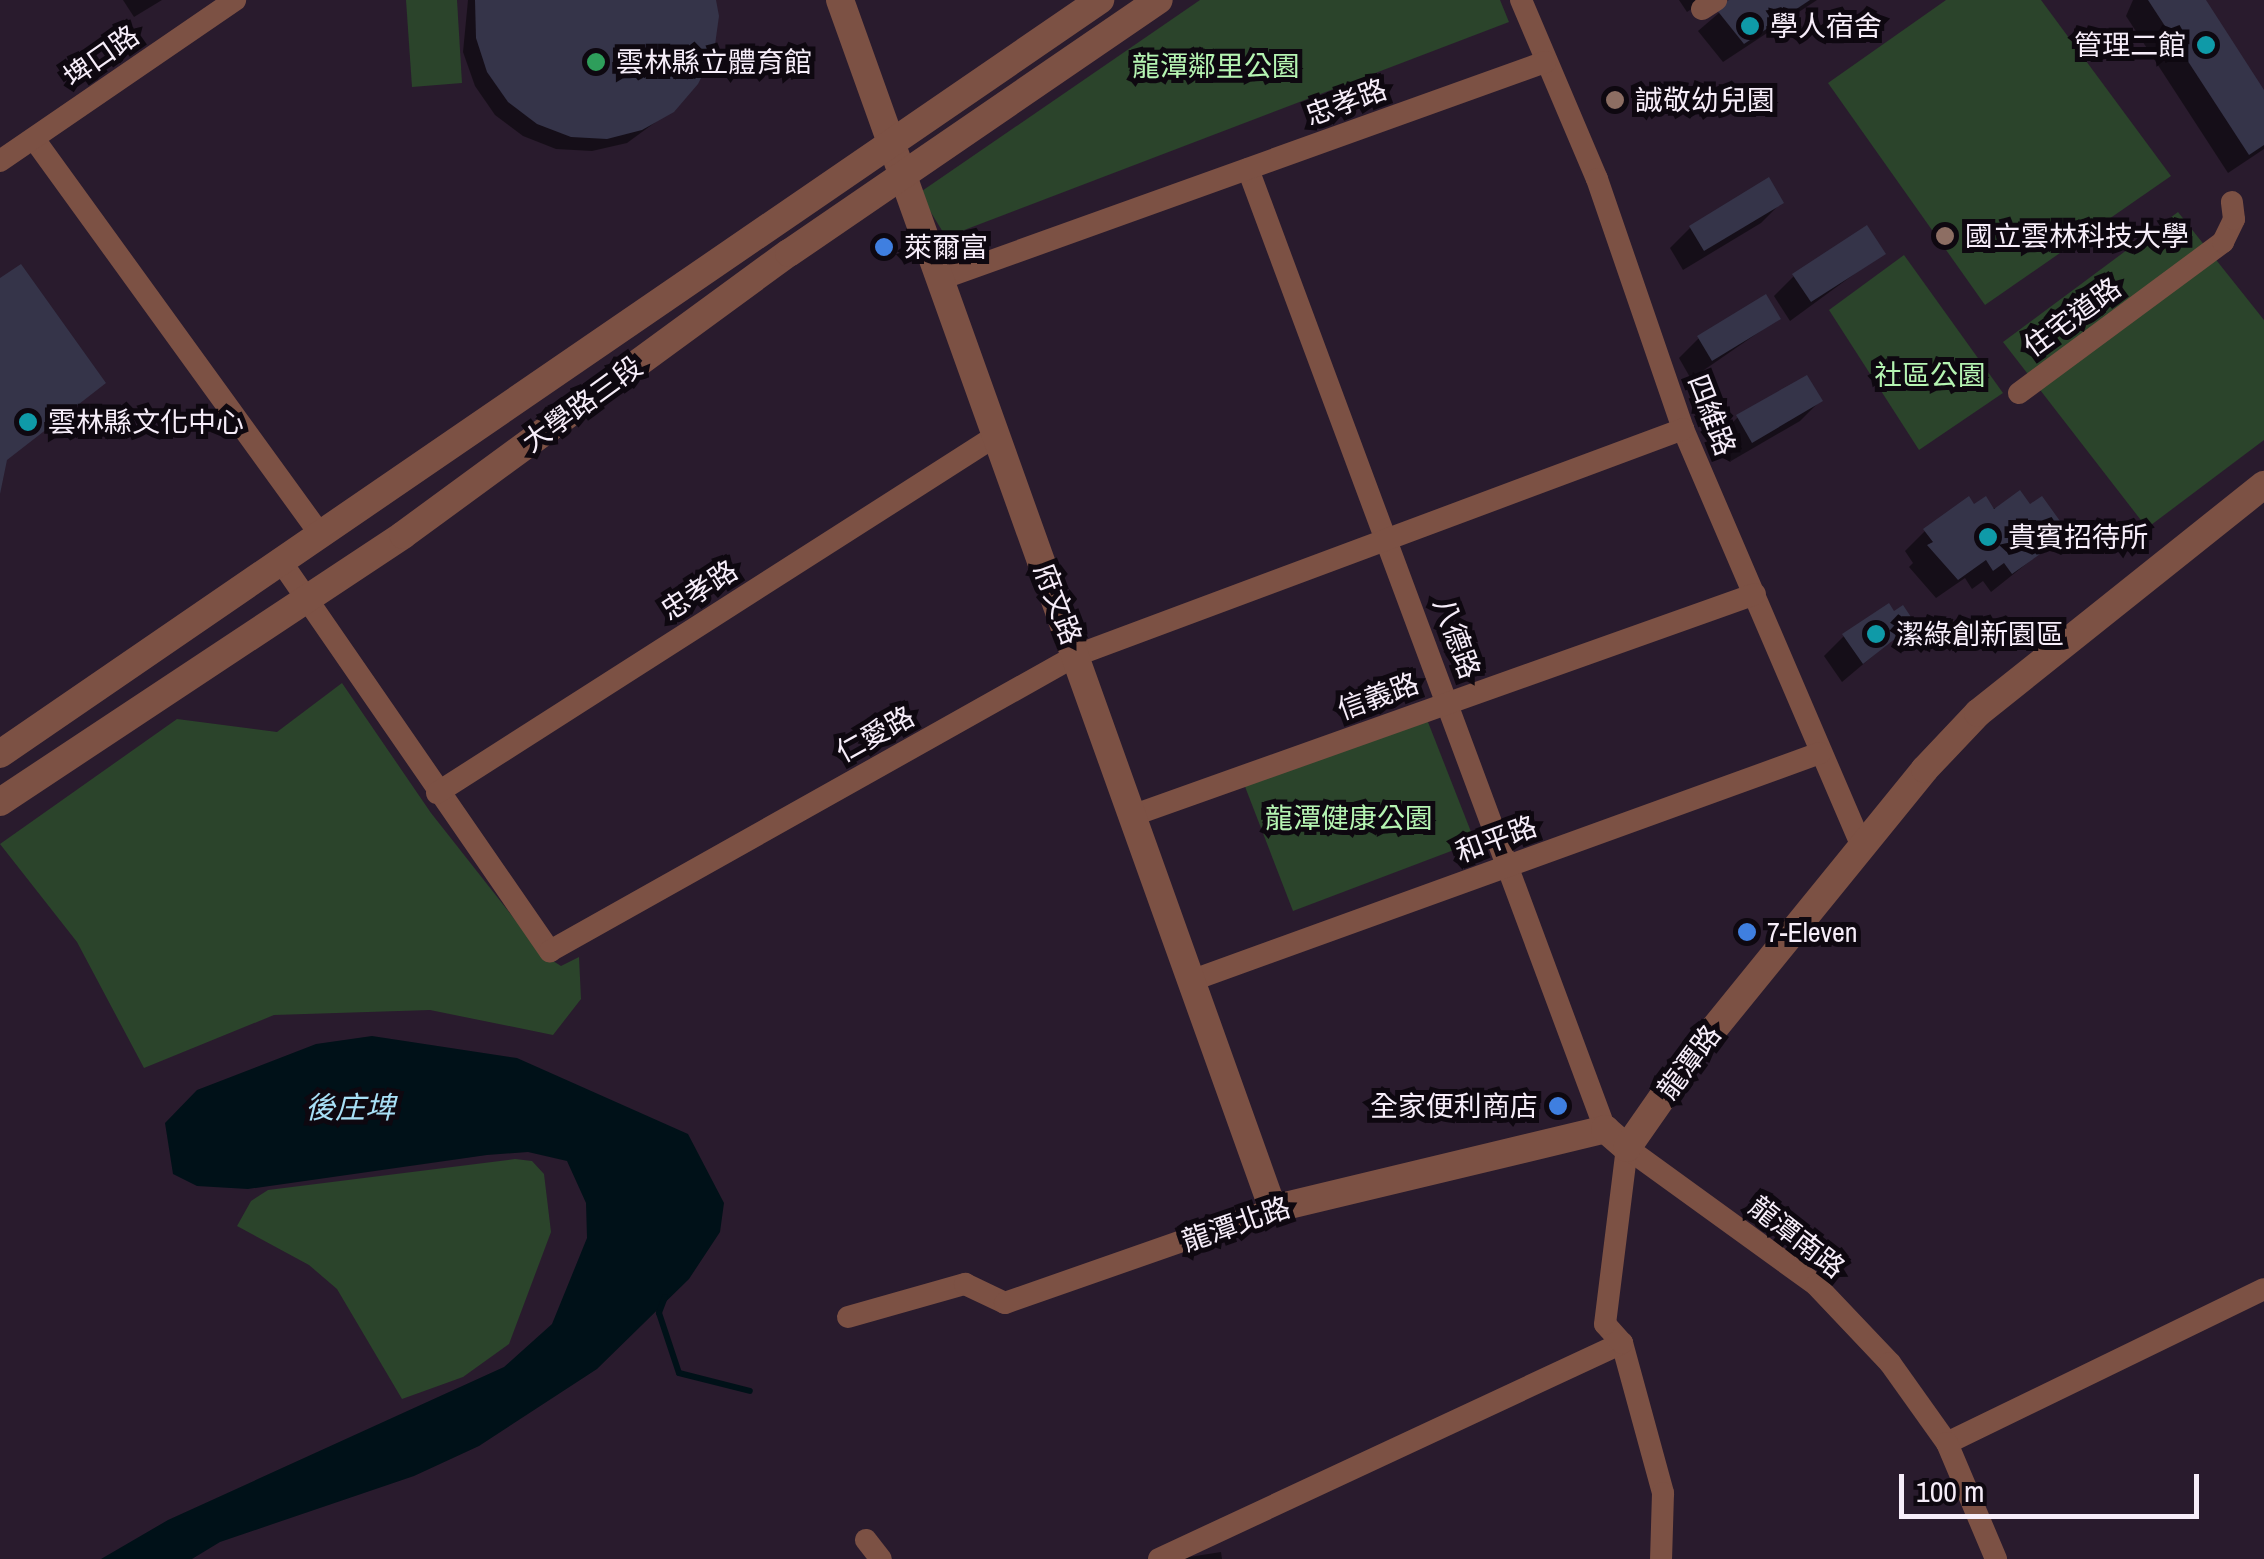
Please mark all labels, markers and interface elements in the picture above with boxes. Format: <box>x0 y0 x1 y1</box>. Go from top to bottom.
place label: 學人宿舍 <box>1770 9 1882 43</box>
marker: 學人宿舍 <box>1739 15 1761 37</box>
street label: 埤口路 <box>57 18 145 94</box>
place label: 管理二館 <box>2074 28 2186 62</box>
marker: 管理二館 <box>2195 34 2217 56</box>
place label: 雲林縣立體育館 <box>616 45 812 79</box>
park label: 龍潭鄰里公園 <box>1132 49 1300 83</box>
marker: 雲林縣立體育館 <box>585 51 607 73</box>
street label: 忠孝路 <box>1301 72 1391 132</box>
place label: 誠敬幼兒園 <box>1635 83 1775 117</box>
marker: 誠敬幼兒園 <box>1604 89 1626 111</box>
place label: 國立雲林科技大學 <box>1965 219 2189 253</box>
marker: 國立雲林科技大學 <box>1934 225 1956 247</box>
place label: 萊爾富 <box>904 230 988 264</box>
marker: 萊爾富 <box>873 236 895 258</box>
street label: 住宅道路 <box>2017 270 2127 364</box>
street label: 大學路三段 <box>515 349 649 459</box>
park label: 社區公園 <box>1874 358 1986 392</box>
street label: 四維路 <box>1681 370 1743 460</box>
place label: 雲林縣文化中心 <box>48 405 244 439</box>
marker: 雲林縣文化中心 <box>17 411 39 433</box>
place label: 貴賓招待所 <box>2008 520 2148 554</box>
marker: 貴賓招待所 <box>1977 526 1999 548</box>
street label: 忠孝路 <box>655 553 743 627</box>
street label: 府文路 <box>1027 559 1089 649</box>
street label: 八德路 <box>1427 593 1487 683</box>
place label: 潔綠創新園區 <box>1896 617 2064 651</box>
marker: 潔綠創新園區 <box>1865 623 1887 645</box>
street label: 信義路 <box>1333 666 1423 726</box>
street label: 仁愛路 <box>830 699 920 769</box>
park label: 龍潭健康公園 <box>1265 801 1433 835</box>
street label: 和平路 <box>1451 809 1541 869</box>
place label: 7-Eleven <box>1767 915 1858 949</box>
marker: 7-Eleven <box>1736 921 1758 943</box>
street label: 龍潭路 <box>1650 1018 1728 1106</box>
water label: 後庄埤 <box>305 1089 395 1125</box>
place label: 全家便利商店 <box>1370 1089 1538 1123</box>
marker: 全家便利商店 <box>1547 1095 1569 1117</box>
street label: 龍潭南路 <box>1743 1189 1851 1285</box>
street label: 龍潭北路 <box>1178 1190 1294 1258</box>
scale bar <box>1904 1454 2204 1516</box>
text: 100 m <box>1916 1471 1984 1511</box>

